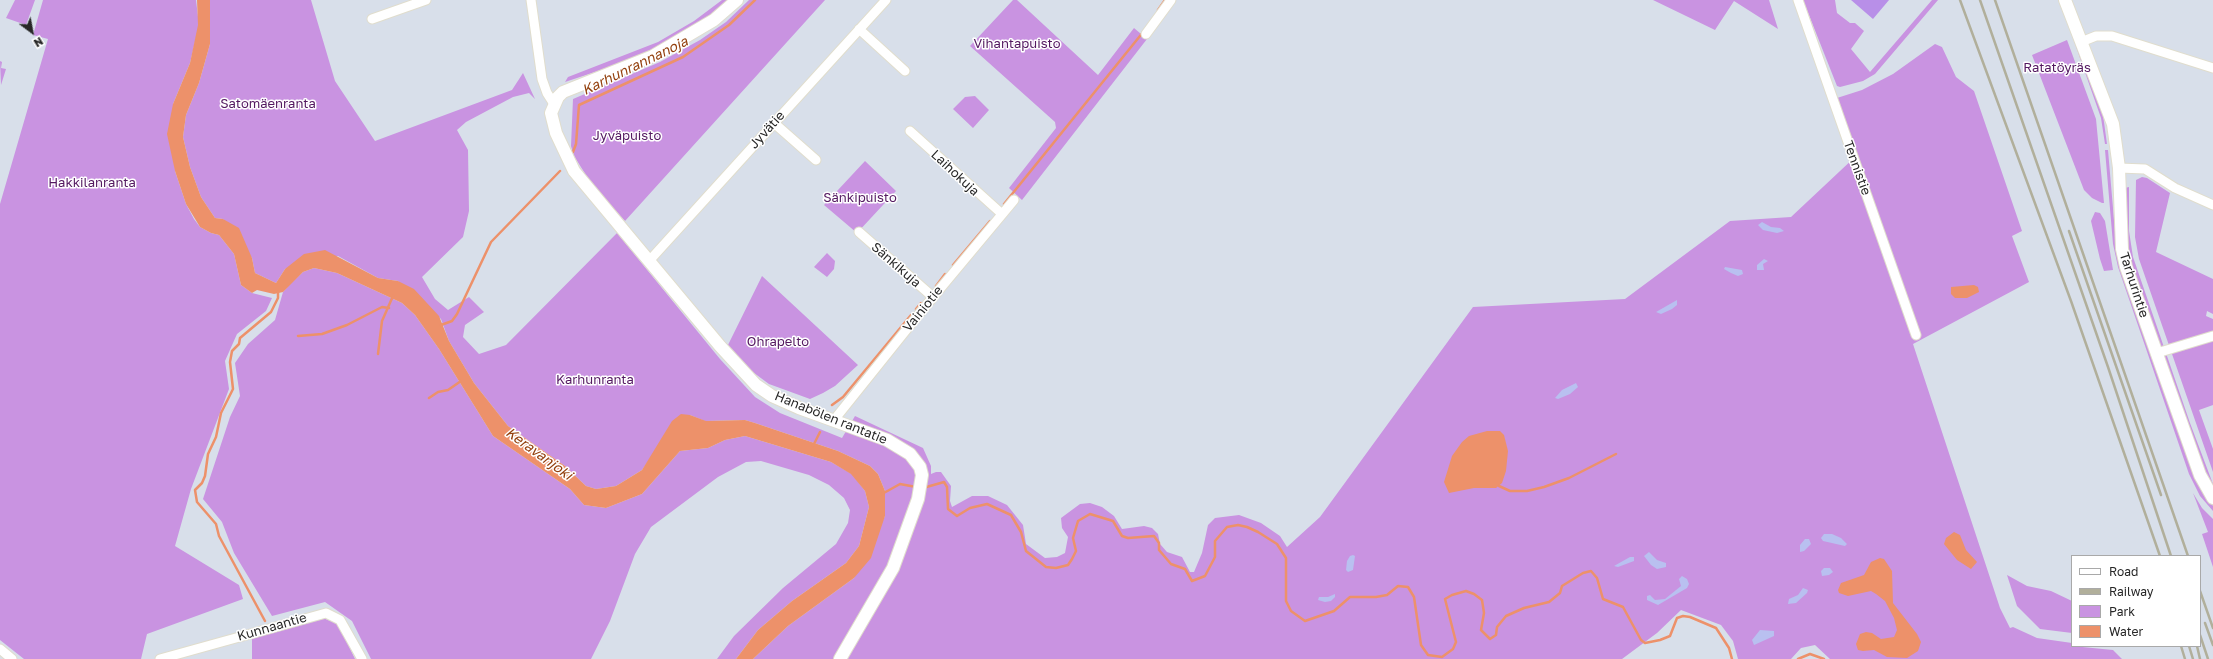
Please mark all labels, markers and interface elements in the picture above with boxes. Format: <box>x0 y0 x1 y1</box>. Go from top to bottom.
north arrow <box>12 12 52 52</box>
water label: Karhunrannanoja <box>579 33 691 99</box>
text: N <box>32 35 46 50</box>
park label: Vihantapuisto <box>973 36 1061 52</box>
park label: Ratatöyräs <box>2023 60 2091 76</box>
park label: Satomäenranta <box>220 96 316 112</box>
street label: Jyvätie <box>746 108 788 152</box>
park label: Jyväpuisto <box>593 128 661 144</box>
street label: Tennistie <box>1840 139 1874 197</box>
street label: Laihokuja <box>928 147 982 199</box>
park label: Hakkilanranta <box>48 175 136 191</box>
park label: Sänkipuisto <box>823 190 897 206</box>
street label: Sänkikuja <box>868 239 924 291</box>
street label: Tarhurintie <box>2116 250 2152 320</box>
street label: Vainiotie <box>900 283 946 335</box>
park label: Ohrapelto <box>747 334 809 350</box>
park label: Karhunranta <box>556 372 634 388</box>
street label: Hanabölen rantatie <box>772 388 890 448</box>
water label: Keravanjoki <box>502 424 576 484</box>
legend <box>2071 555 2201 647</box>
text: Road <box>2109 564 2138 579</box>
text: Railway <box>2109 584 2154 599</box>
text: Park <box>2109 604 2135 619</box>
street label: Kunnaantie <box>236 610 308 644</box>
text: Water <box>2109 624 2143 639</box>

